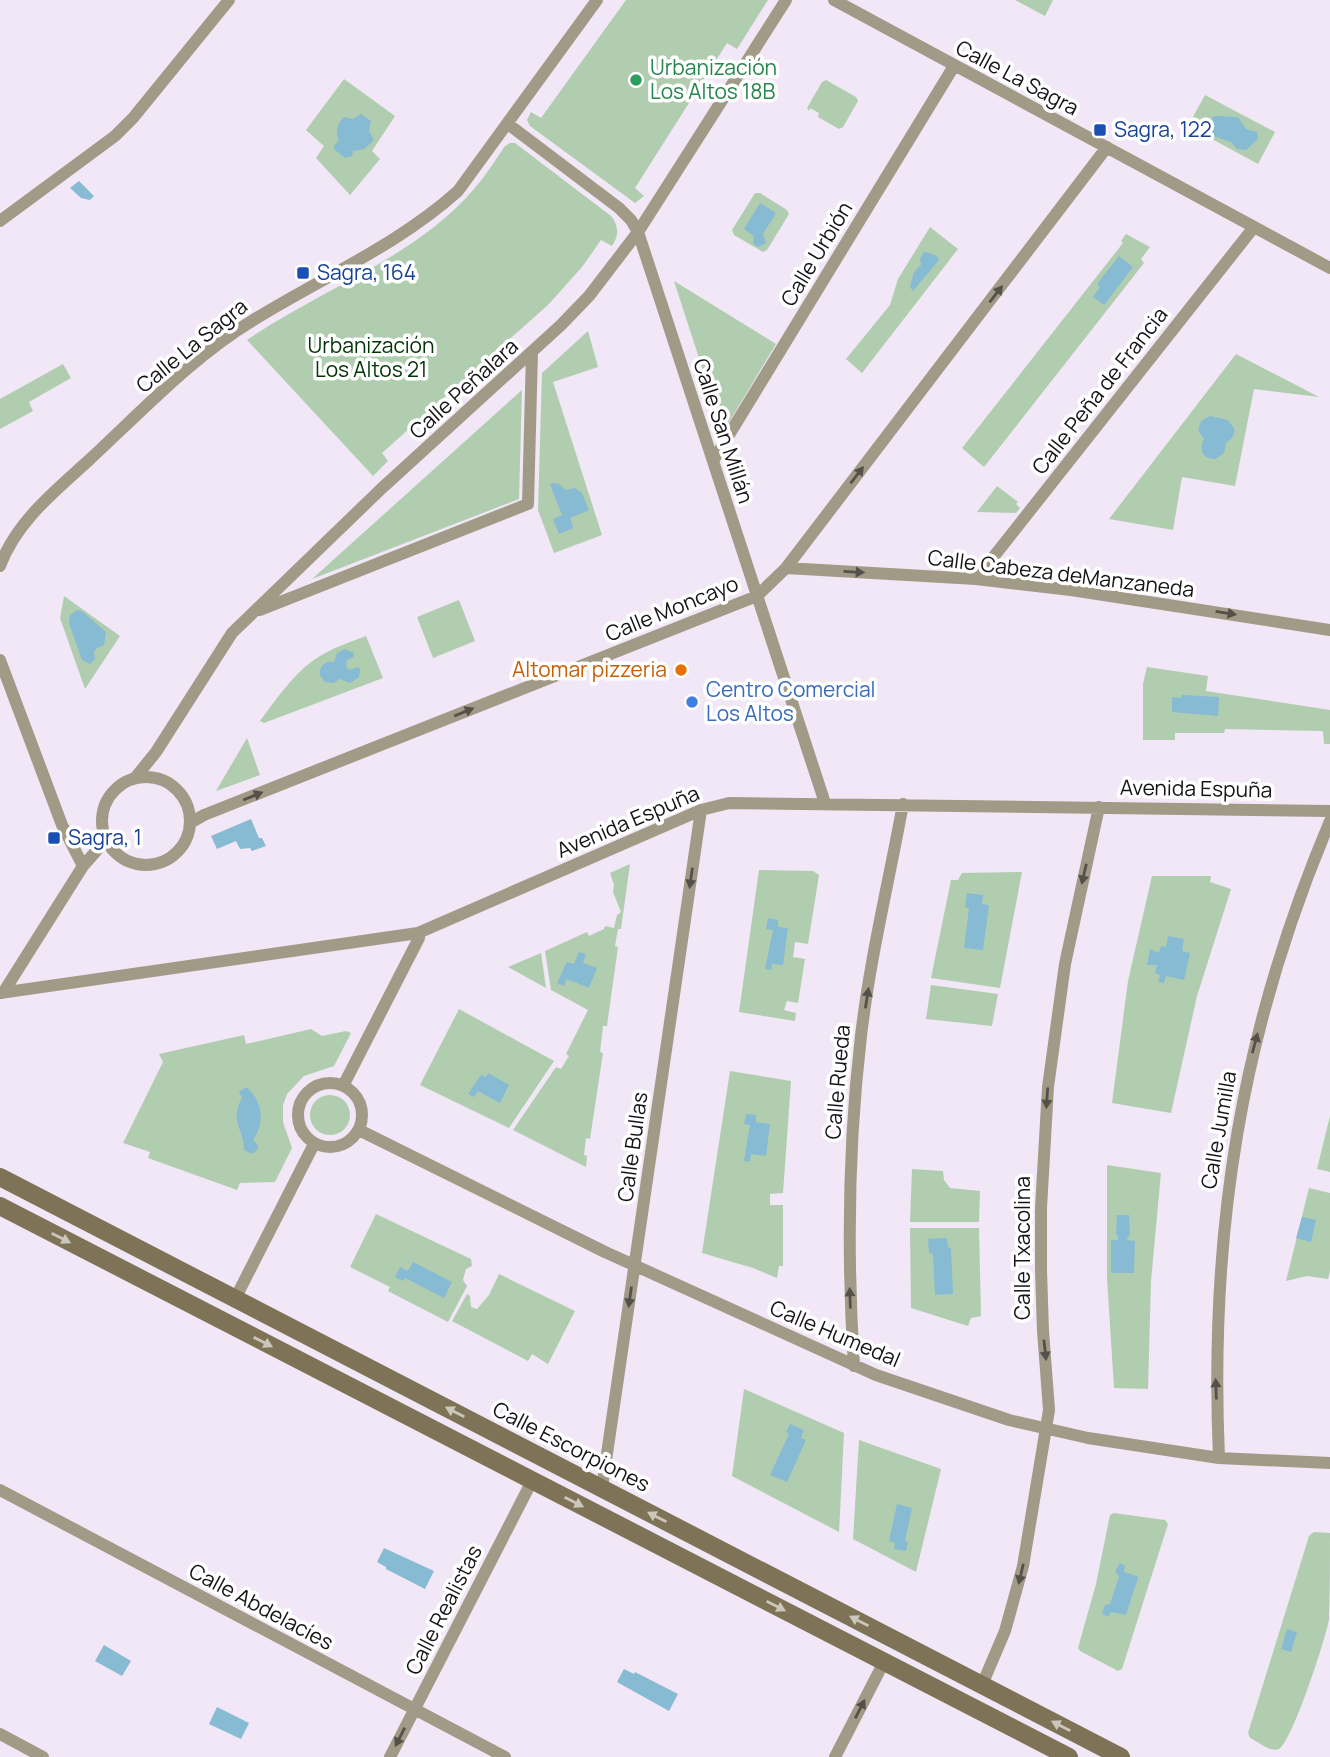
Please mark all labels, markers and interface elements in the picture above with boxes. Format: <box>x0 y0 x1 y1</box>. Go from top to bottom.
street label: Calle La Sagra <box>951 33 1084 121</box>
place label: Urbanización Los Altos 18B <box>650 53 777 105</box>
marker: Urbanización Los Altos 18B <box>628 72 644 88</box>
place label: Sagra, 122 <box>1114 115 1212 143</box>
marker: Sagra, 122 <box>1092 122 1108 138</box>
street label: Calle Urbión <box>774 196 858 311</box>
place label: Sagra, 164 <box>317 258 416 286</box>
marker: Sagra, 164 <box>295 265 311 281</box>
one-way arrow <box>989 285 1003 304</box>
street label: Calle La Sagra <box>130 292 253 399</box>
street label: Calle Peña de Francia <box>1025 301 1173 480</box>
park label: Urbanización Los Altos 21 <box>307 331 435 383</box>
street label: Calle Peñalara <box>403 332 524 445</box>
street label: Calle San Millán <box>687 355 761 507</box>
one-way arrow <box>850 466 864 484</box>
street label: Calle Cabeza deManzaneda <box>926 543 1196 603</box>
one-way arrow <box>843 567 865 578</box>
street label: Calle Moncayo <box>601 569 742 647</box>
one-way arrow <box>1215 608 1237 619</box>
place label: Altomar pizzeria <box>512 655 667 683</box>
marker: Altomar pizzeria <box>673 662 689 678</box>
place label: Centro Comercial Los Altos <box>706 675 875 727</box>
marker: Centro Comercial Los Altos <box>684 694 700 710</box>
one-way arrow <box>454 707 475 718</box>
street label: Avenida Espuña <box>1120 773 1272 803</box>
street label: Avenida Espuña <box>552 778 703 864</box>
one-way arrow <box>242 791 263 802</box>
place label: Sagra, 1 <box>68 823 142 851</box>
marker: Sagra, 1 <box>46 830 62 846</box>
one-way arrow <box>1079 863 1090 885</box>
one-way arrow <box>686 867 697 889</box>
one-way arrow <box>861 987 872 1009</box>
street label: Calle Rueda <box>818 1023 856 1140</box>
one-way arrow <box>1251 1032 1261 1053</box>
street label: Calle Jumilla <box>1194 1069 1242 1191</box>
one-way arrow <box>1041 1087 1052 1109</box>
street label: Calle Bullas <box>610 1090 654 1204</box>
street label: Calle Txacolina <box>1008 1176 1036 1320</box>
one-way arrow <box>51 1232 71 1243</box>
one-way arrow <box>624 1286 635 1308</box>
one-way arrow <box>845 1287 856 1309</box>
street label: Calle Humedal <box>766 1293 905 1373</box>
one-way arrow <box>253 1336 273 1347</box>
one-way arrow <box>1039 1339 1050 1361</box>
one-way arrow <box>1210 1378 1222 1400</box>
street label: Calle Escorpiones <box>488 1394 655 1498</box>
one-way arrow <box>444 1407 464 1419</box>
one-way arrow <box>564 1497 584 1508</box>
one-way arrow <box>646 1511 666 1523</box>
street label: Calle Realistas <box>398 1540 488 1679</box>
street label: Calle Abdelacíes <box>184 1556 338 1656</box>
one-way arrow <box>1015 1563 1026 1585</box>
one-way arrow <box>766 1601 786 1612</box>
one-way arrow <box>849 1616 869 1627</box>
one-way arrow <box>853 1699 865 1719</box>
one-way arrow <box>1051 1720 1071 1731</box>
one-way arrow <box>395 1728 407 1748</box>

